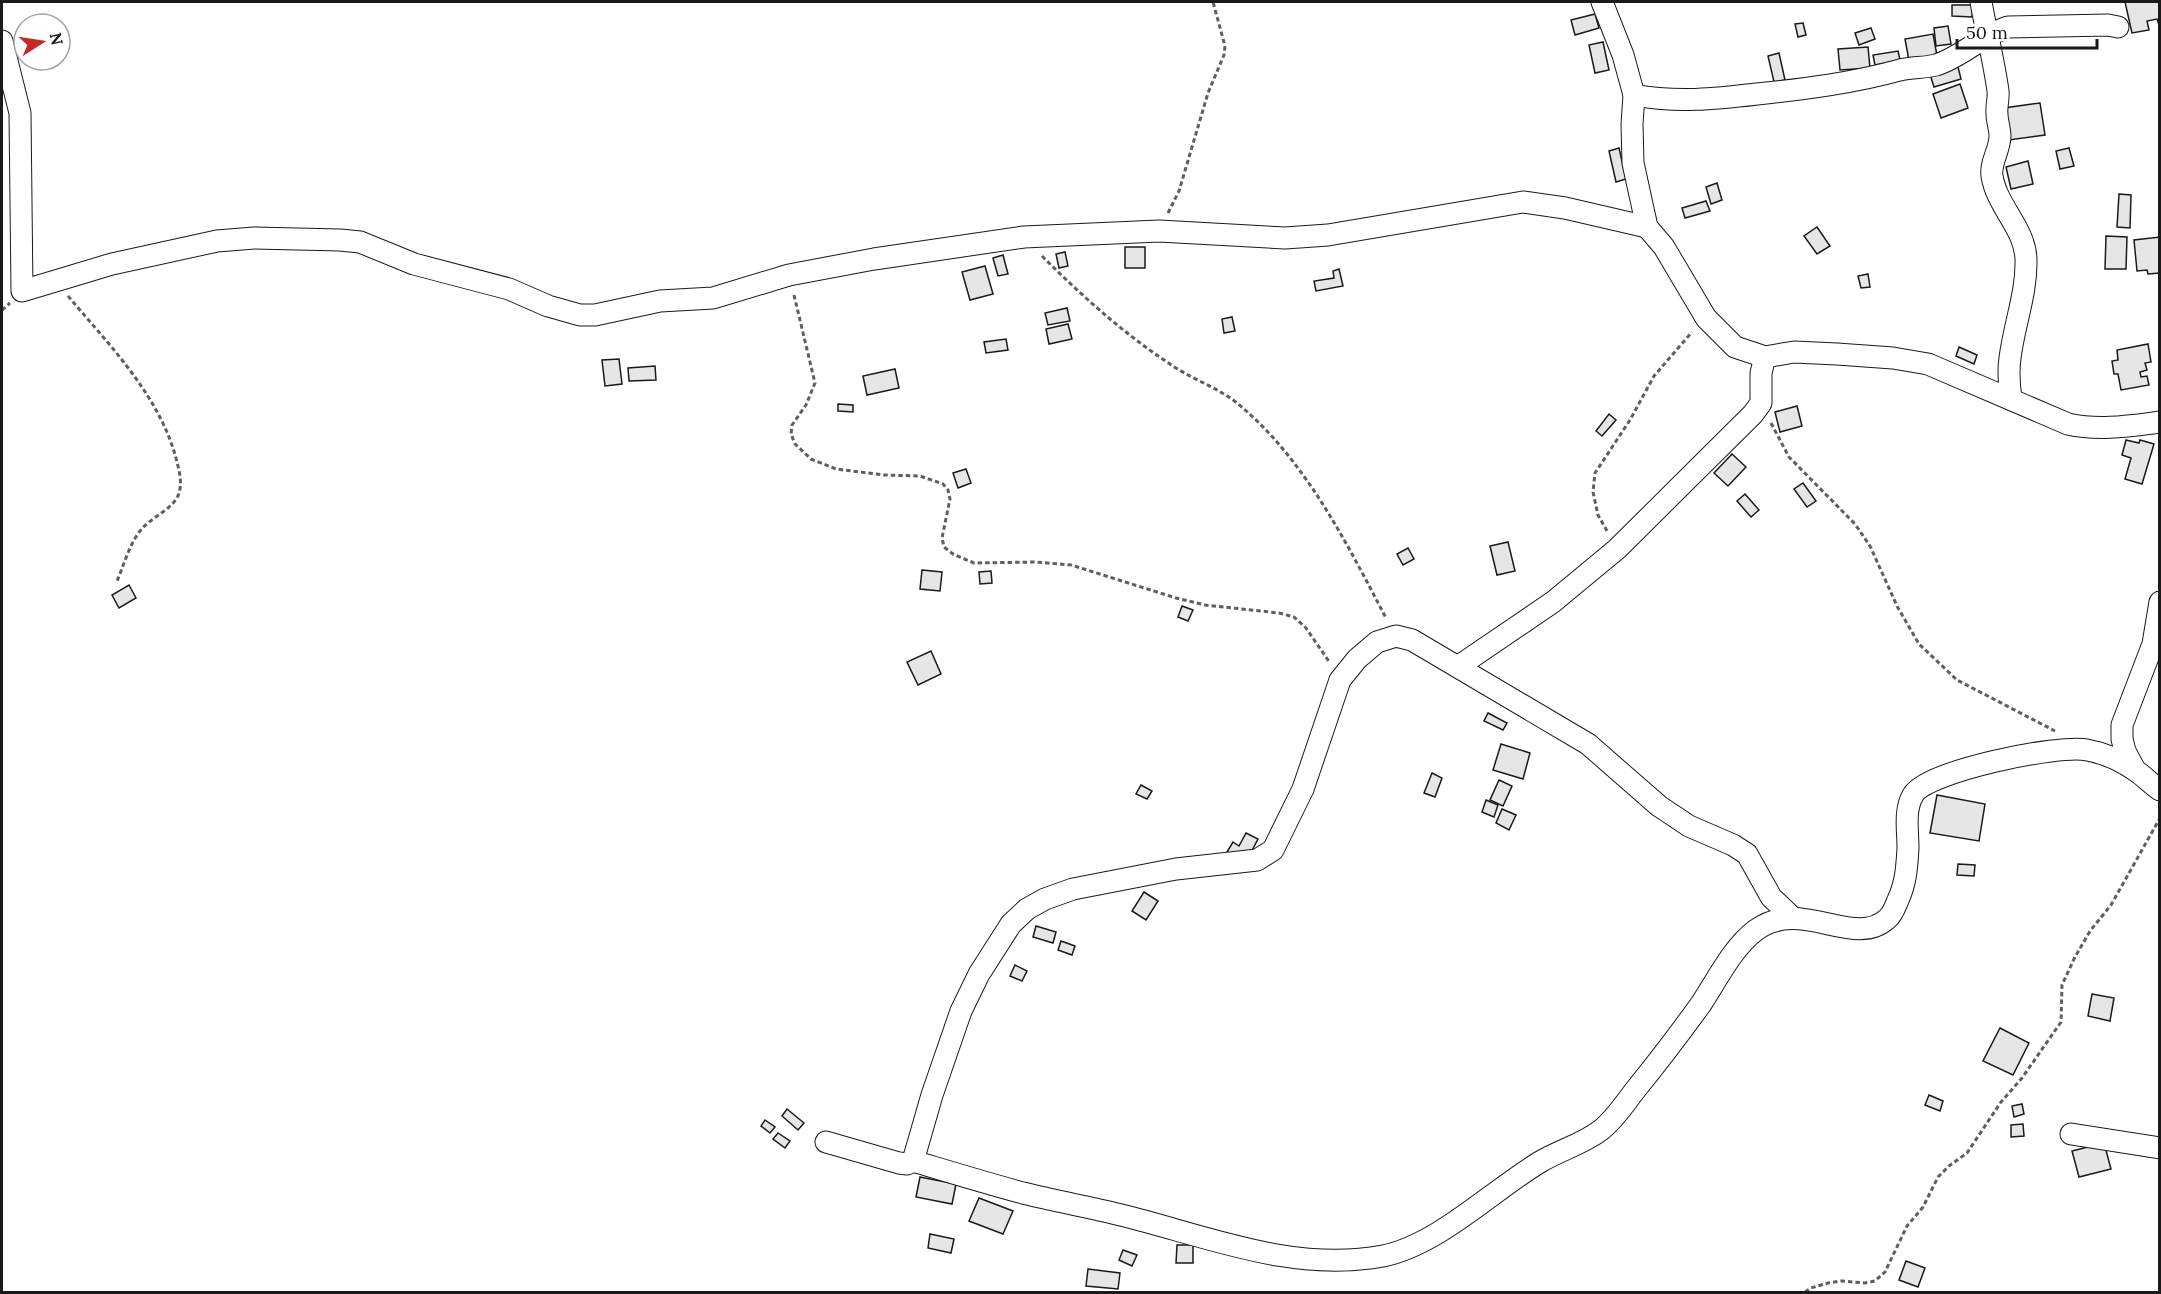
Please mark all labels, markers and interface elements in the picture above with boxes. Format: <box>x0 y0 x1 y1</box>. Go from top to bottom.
north arrow <box>12 12 72 72</box>
scale bar <box>1957 12 2096 50</box>
text: 50 m <box>1966 21 2008 44</box>
text: N <box>46 31 68 47</box>

